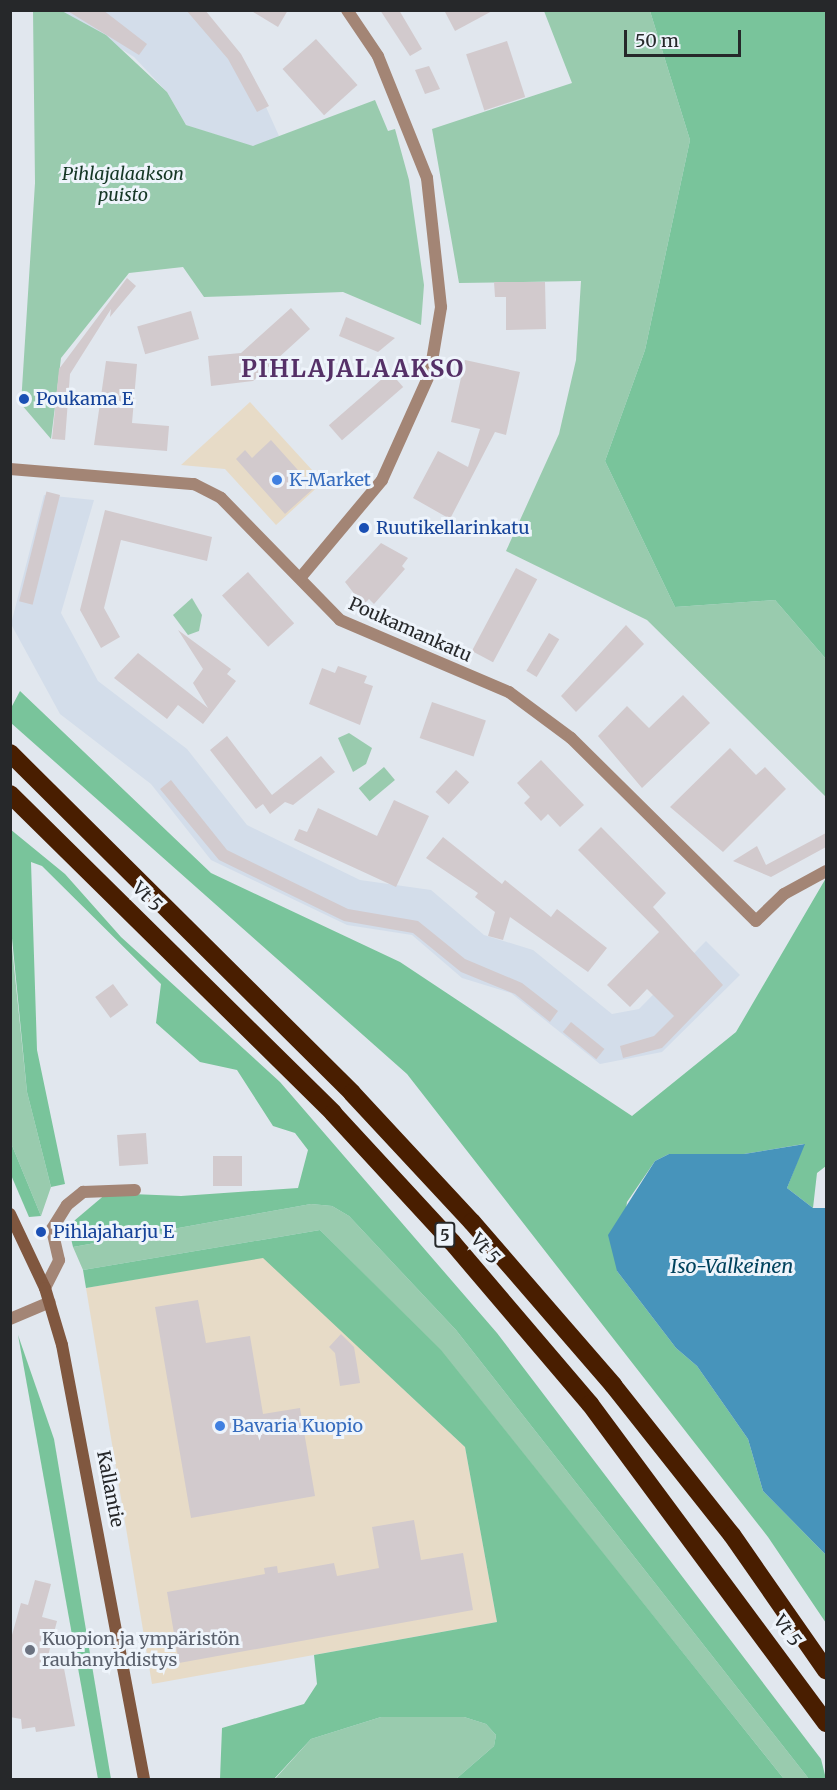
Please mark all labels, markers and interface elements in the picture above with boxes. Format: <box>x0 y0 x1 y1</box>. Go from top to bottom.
scale bar <box>627 18 744 56</box>
text: 50 m <box>635 29 679 52</box>
park label: Pihlajalaakson puisto <box>62 164 184 207</box>
district label: PIHLAJALAAKSO <box>241 355 465 383</box>
place label: Poukama E <box>36 388 133 410</box>
marker: Poukama E <box>17 392 31 406</box>
place label: K-Market <box>289 469 371 491</box>
marker: K-Market <box>270 473 284 487</box>
place label: Ruutikellarinkatu <box>376 517 530 539</box>
marker: Ruutikellarinkatu <box>357 521 371 535</box>
street label: Poukamankatu <box>345 593 475 667</box>
street label: Vt 5 <box>128 878 166 916</box>
place label: Pihlajaharju E <box>53 1221 174 1243</box>
road number: 5 <box>433 1222 457 1248</box>
marker: Pihlajaharju E <box>34 1225 48 1239</box>
street label: Vt 5 <box>466 1229 504 1269</box>
water label: Iso-Valkeinen <box>671 1253 793 1277</box>
place label: Bavaria Kuopio <box>232 1415 363 1437</box>
marker: Bavaria Kuopio <box>213 1419 227 1433</box>
street label: Kallantie <box>92 1449 128 1529</box>
street label: Vt 5 <box>769 1611 805 1651</box>
place label: Kuopion ja ympäristön rauhanyhdistys <box>42 1629 240 1672</box>
marker: Kuopion ja ympäristön rauhanyhdistys <box>23 1643 37 1657</box>

